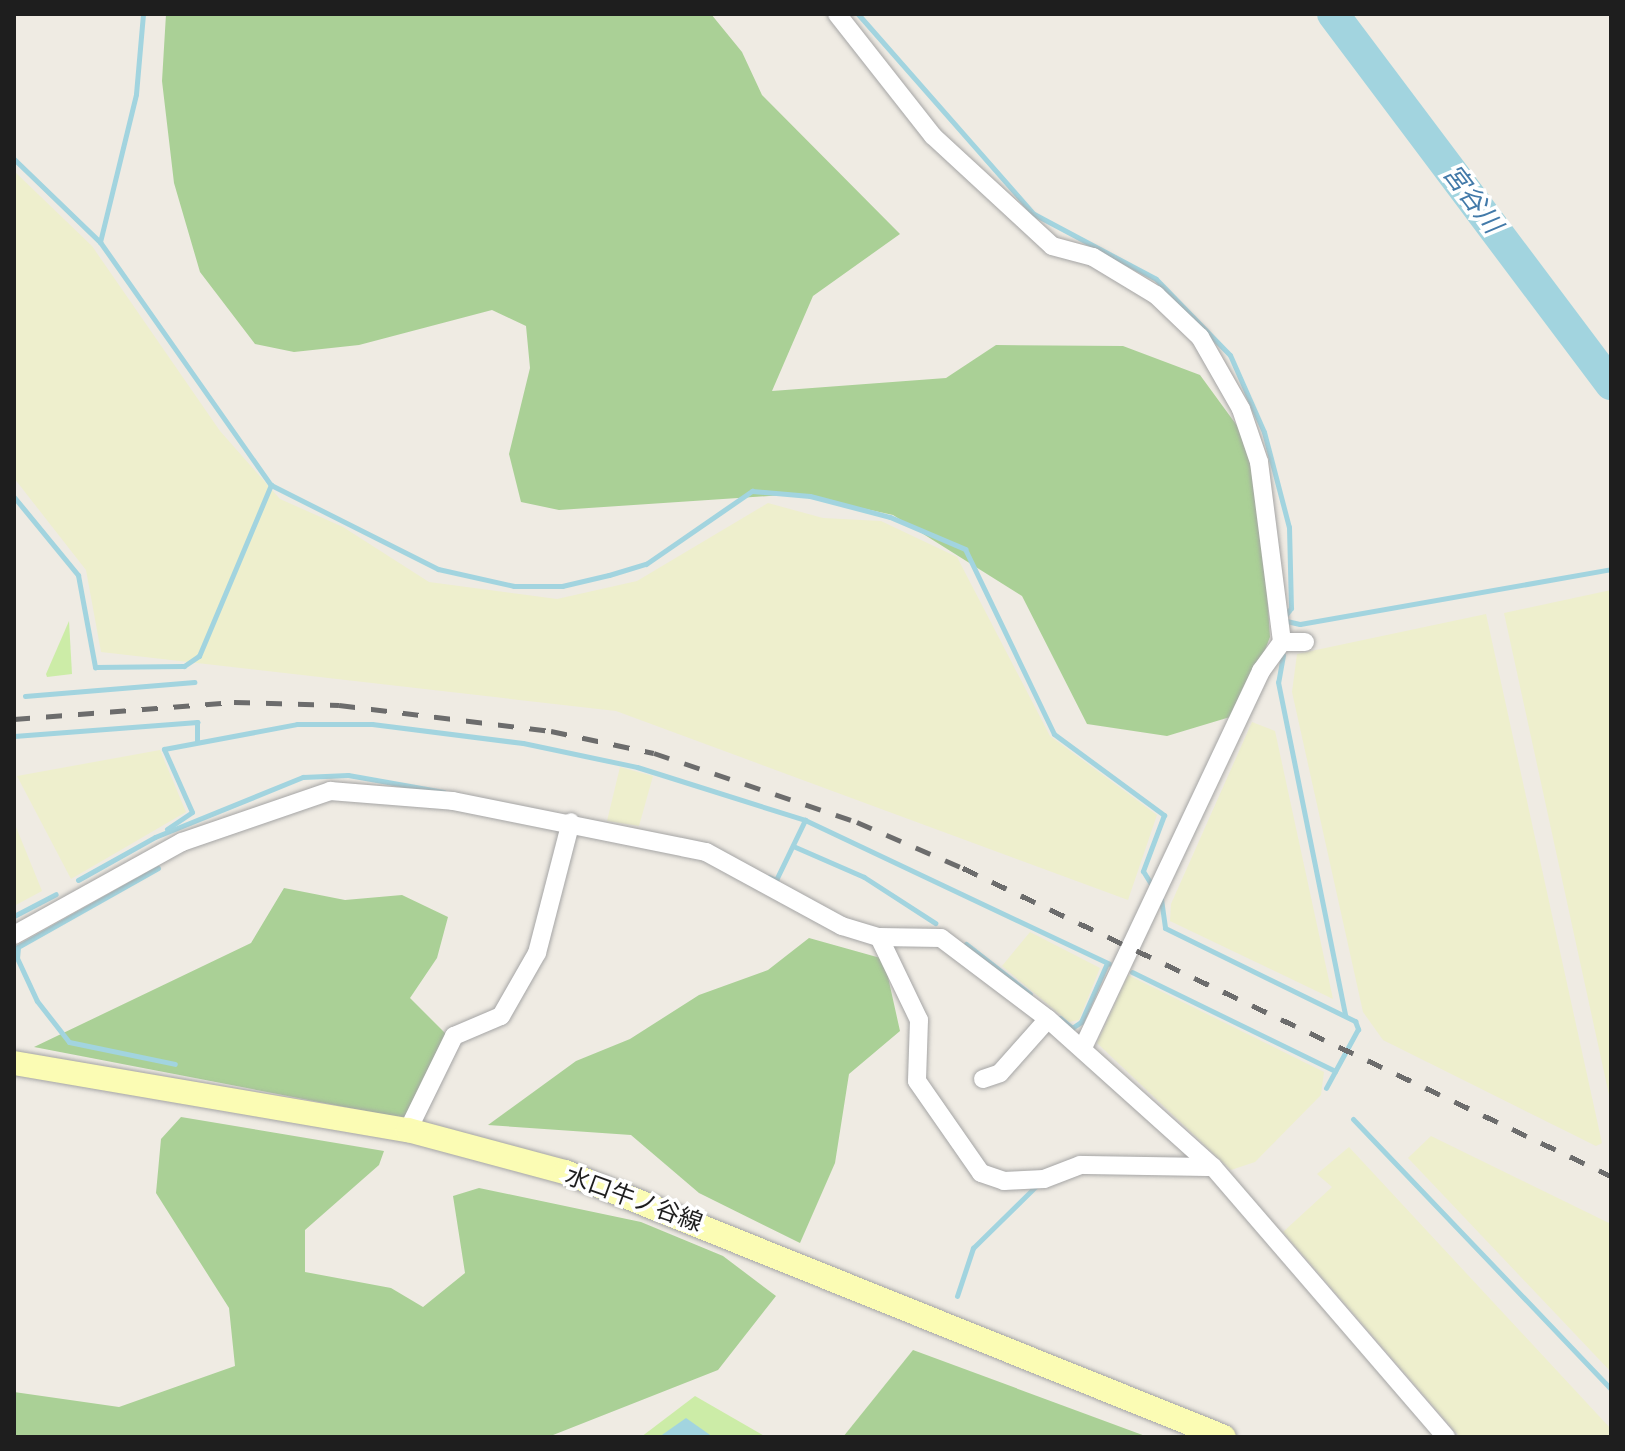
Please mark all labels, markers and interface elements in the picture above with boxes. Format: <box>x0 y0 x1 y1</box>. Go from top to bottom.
water label: 宮谷川 <box>1436 158 1508 240</box>
street label: 水口牛ノ谷線 <box>561 1161 707 1237</box>

